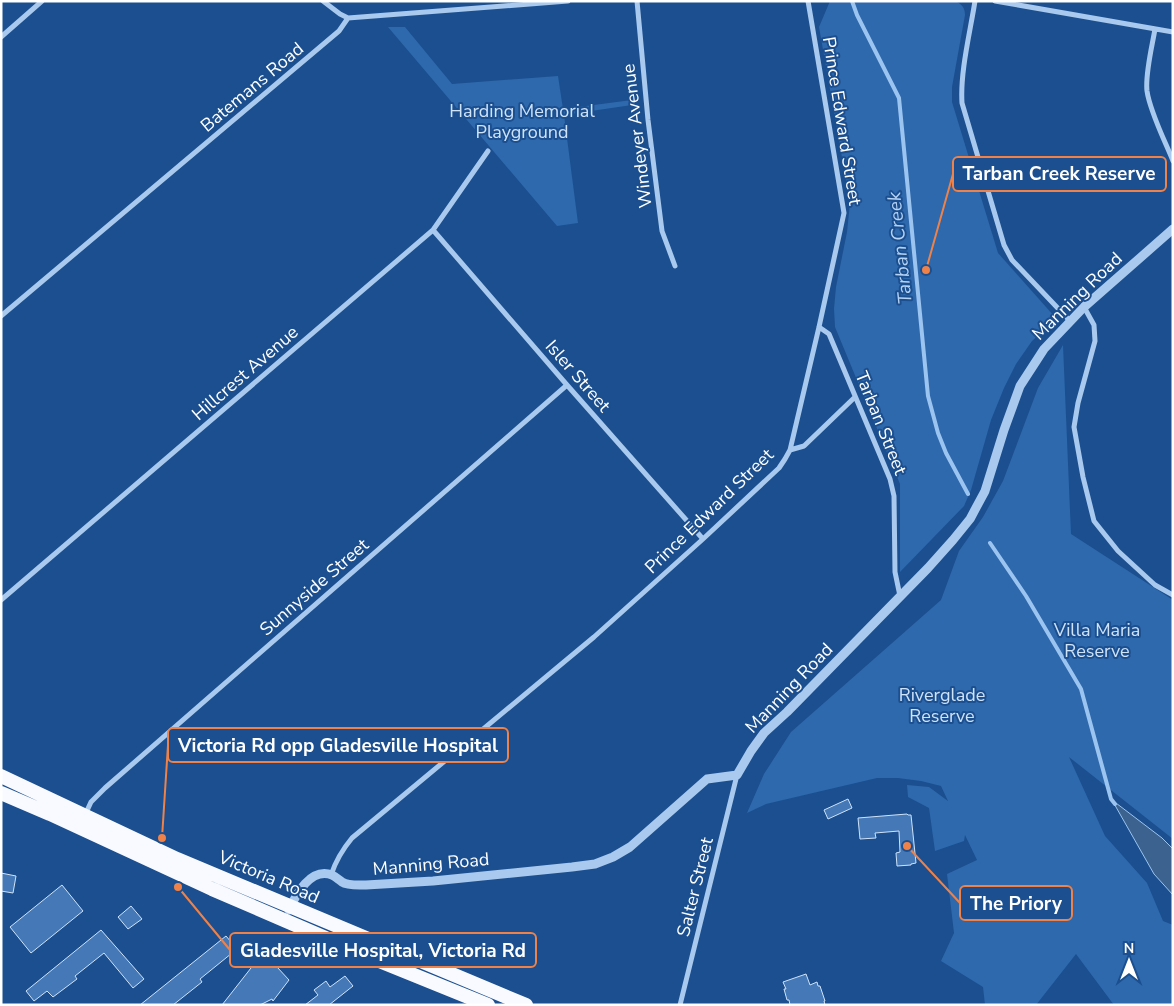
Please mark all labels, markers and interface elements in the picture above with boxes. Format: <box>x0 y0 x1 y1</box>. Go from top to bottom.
street label: Prince Edward Street <box>817 35 867 208</box>
street label: Batemans Road <box>195 37 309 137</box>
street label: Windeyer Avenue <box>616 62 658 210</box>
park label: Harding Memorial Playground <box>449 99 595 144</box>
callout: Tarban Creek Reserve <box>953 157 1166 191</box>
text: Tarban Creek Reserve <box>962 161 1156 187</box>
water label: Tarban Creek <box>881 190 919 305</box>
street label: Manning Road <box>1027 247 1127 345</box>
street label: Hillcrest Avenue <box>187 320 303 426</box>
street label: Isler Street <box>540 335 616 418</box>
street label: Tarban Street <box>849 368 913 479</box>
street label: Prince Edward Street <box>639 443 779 579</box>
street label: Sunnyside Street <box>254 532 374 641</box>
park label: Villa Maria Reserve <box>1053 618 1140 663</box>
street label: Manning Road <box>740 638 838 738</box>
park label: Riverglade Reserve <box>899 683 985 728</box>
callout: Victoria Rd opp Gladesville Hospital <box>168 728 508 762</box>
text: Victoria Rd opp Gladesville Hospital <box>177 733 498 759</box>
street label: Salter Street <box>671 834 719 939</box>
street label: Victoria Road <box>214 845 323 909</box>
street label: Manning Road <box>372 847 490 881</box>
callout: The Priory <box>960 886 1072 920</box>
text: The Priory <box>970 891 1063 917</box>
callout: Gladesville Hospital, Victoria Rd <box>230 933 536 967</box>
north arrow <box>1104 936 1154 986</box>
text: Gladesville Hospital, Victoria Rd <box>240 938 526 964</box>
text: N <box>1124 939 1134 958</box>

